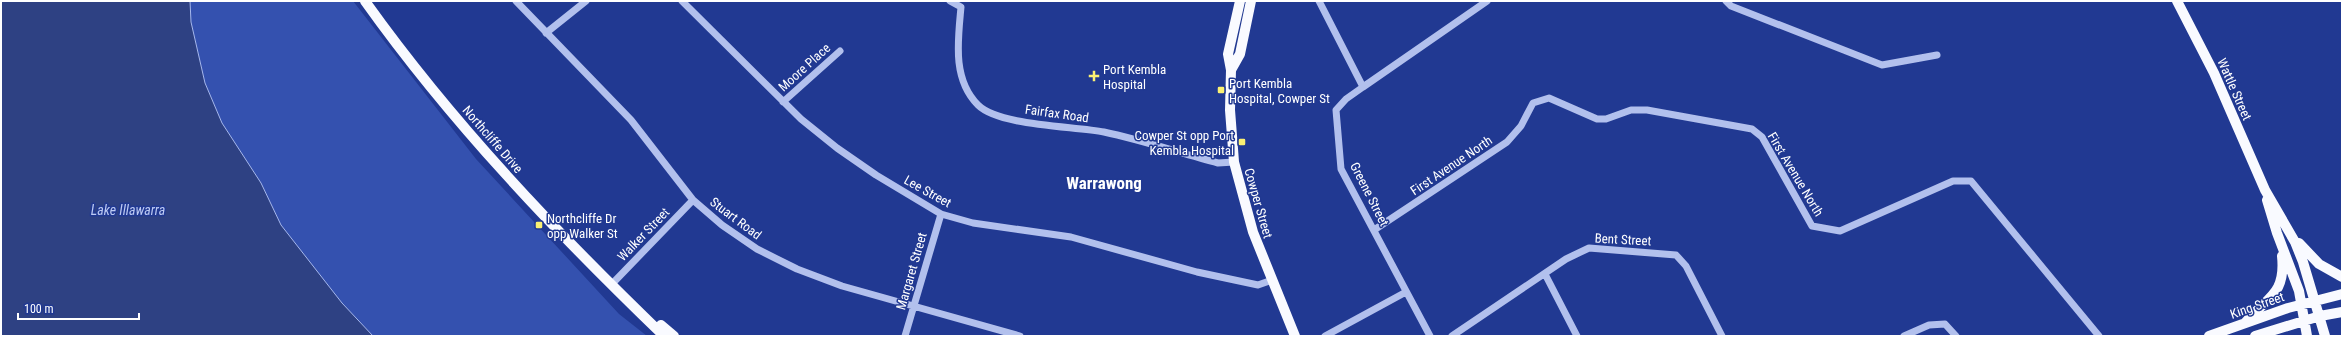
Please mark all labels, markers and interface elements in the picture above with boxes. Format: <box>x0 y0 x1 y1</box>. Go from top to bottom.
street label: Moore Place <box>775 40 833 94</box>
street label: Wattle Street <box>2214 56 2255 123</box>
place label: Port Kembla Hospital <box>1103 62 1166 92</box>
marker: Port Kembla Hospital <box>1088 70 1100 82</box>
place label: Port Kembla Hospital, Cowper St <box>1229 76 1330 106</box>
marker: Port Kembla Hospital, Cowper St <box>1216 85 1226 95</box>
street label: Fairfax Road <box>1024 102 1090 125</box>
street label: Northcliffe Drive <box>459 103 526 176</box>
place label: Cowper St opp Port Kembla Hospital <box>1135 128 1234 158</box>
street label: First Avenue North <box>1765 130 1827 219</box>
street label: First Avenue North <box>1408 133 1495 198</box>
marker: Cowper St opp Port Kembla Hospital <box>1237 137 1247 147</box>
street label: Greene Street <box>1347 160 1392 229</box>
street label: Cowper Street <box>1241 166 1276 240</box>
street label: Lee Street <box>901 172 954 211</box>
district label: Warrawong <box>1066 173 1142 193</box>
street label: Stuart Road <box>707 194 764 243</box>
water label: Lake Illawarra <box>91 202 165 218</box>
street label: Walker Street <box>614 205 673 264</box>
place label: Northcliffe Dr opp Walker St <box>547 211 618 241</box>
marker: Northcliffe Dr opp Walker St <box>534 220 544 230</box>
street label: Margaret Street <box>893 231 930 312</box>
street label: Bent Street <box>1594 231 1652 248</box>
street label: King Street <box>2228 289 2286 322</box>
scale bar <box>18 295 139 321</box>
text: 100 m <box>24 302 54 316</box>

